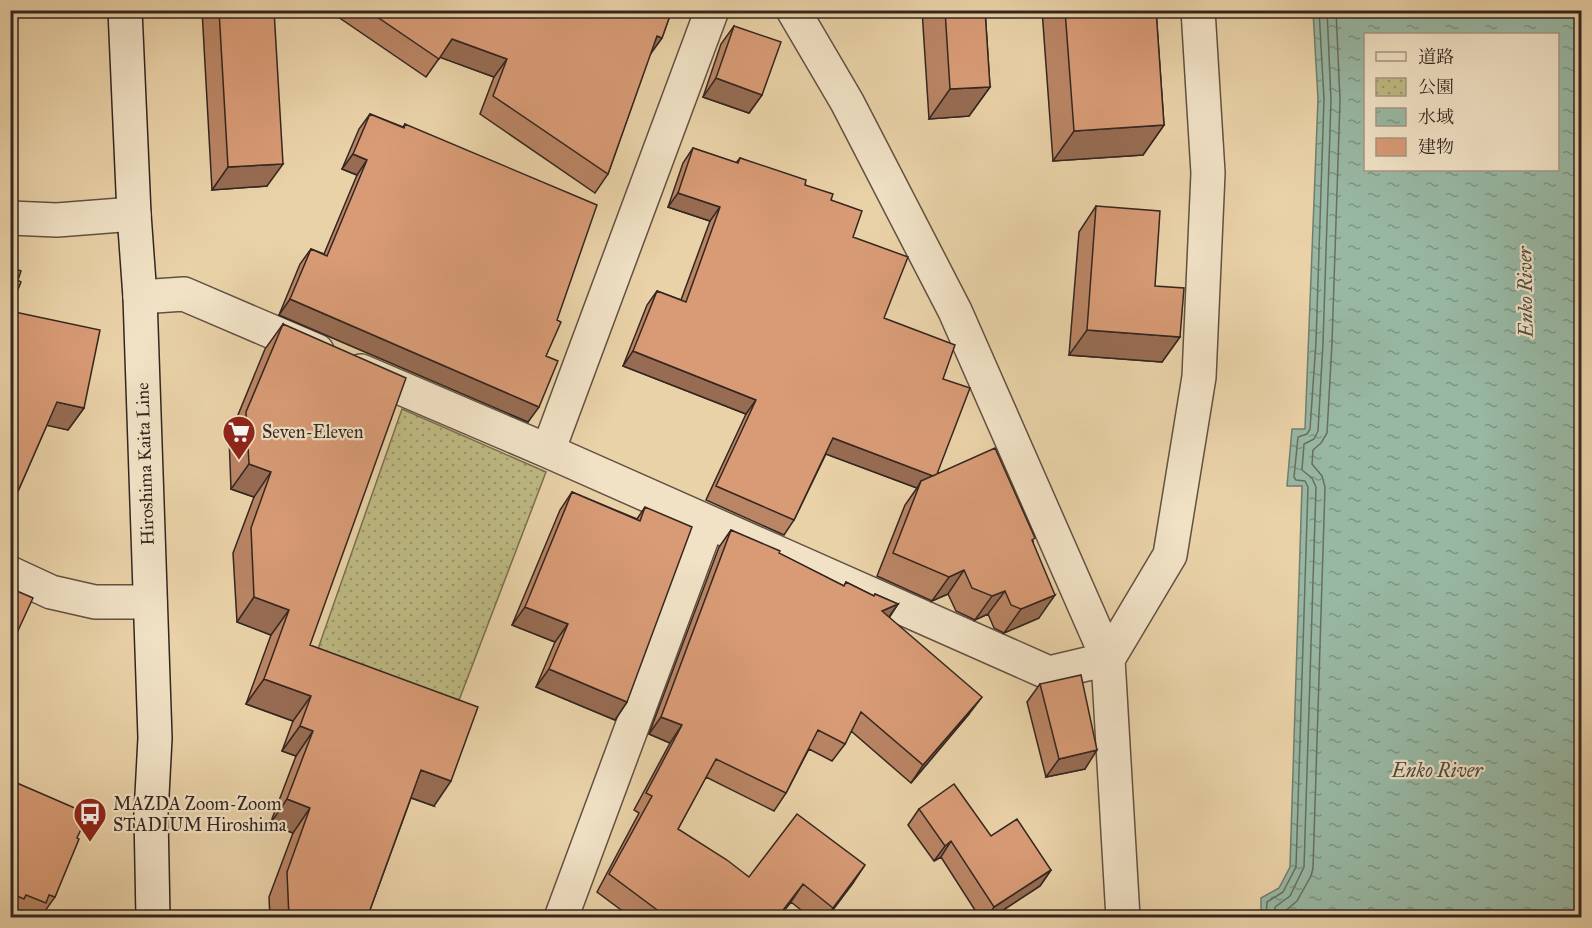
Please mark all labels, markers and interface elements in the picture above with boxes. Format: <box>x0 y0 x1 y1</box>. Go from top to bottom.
legend <box>1364 33 1559 171</box>
text: 道路 <box>1418 46 1454 68</box>
text: 公園 <box>1418 76 1454 98</box>
text: 水域 <box>1418 106 1454 128</box>
text: 建物 <box>1418 136 1454 158</box>
water label: Enko River <box>1512 245 1538 339</box>
street label: Hiroshima Kaita Line <box>131 382 159 546</box>
supermarket icon: Seven-Eleven <box>221 414 257 461</box>
place label: Seven-Eleven <box>262 421 364 443</box>
water label: Enko River <box>1390 758 1484 782</box>
place label: MAZDA Zoom-Zoom STADIUM Hiroshima <box>113 793 287 836</box>
bus stop icon: MAZDA Zoom-Zoom STADIUM Hiroshima <box>72 796 108 843</box>

